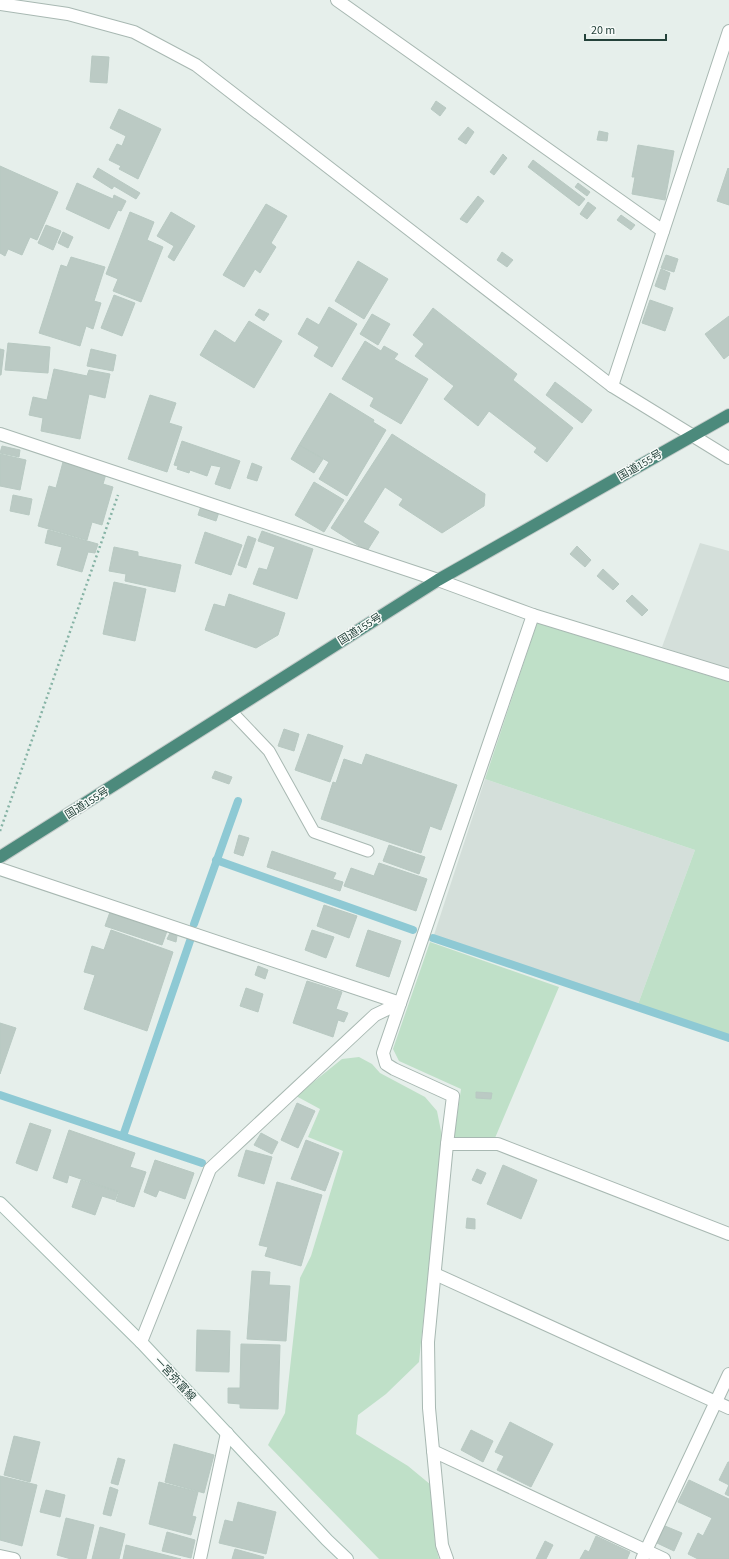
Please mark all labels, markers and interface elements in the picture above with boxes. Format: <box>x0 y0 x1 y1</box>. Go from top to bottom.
scale bar <box>585 16 666 42</box>
text: 20 m <box>591 22 615 39</box>
street label: 国道155号 <box>615 446 665 484</box>
street label: 国道155号 <box>335 610 385 648</box>
street label: 国道155号 <box>62 784 112 822</box>
street label: 一宮弥富線 <box>151 1354 199 1404</box>

